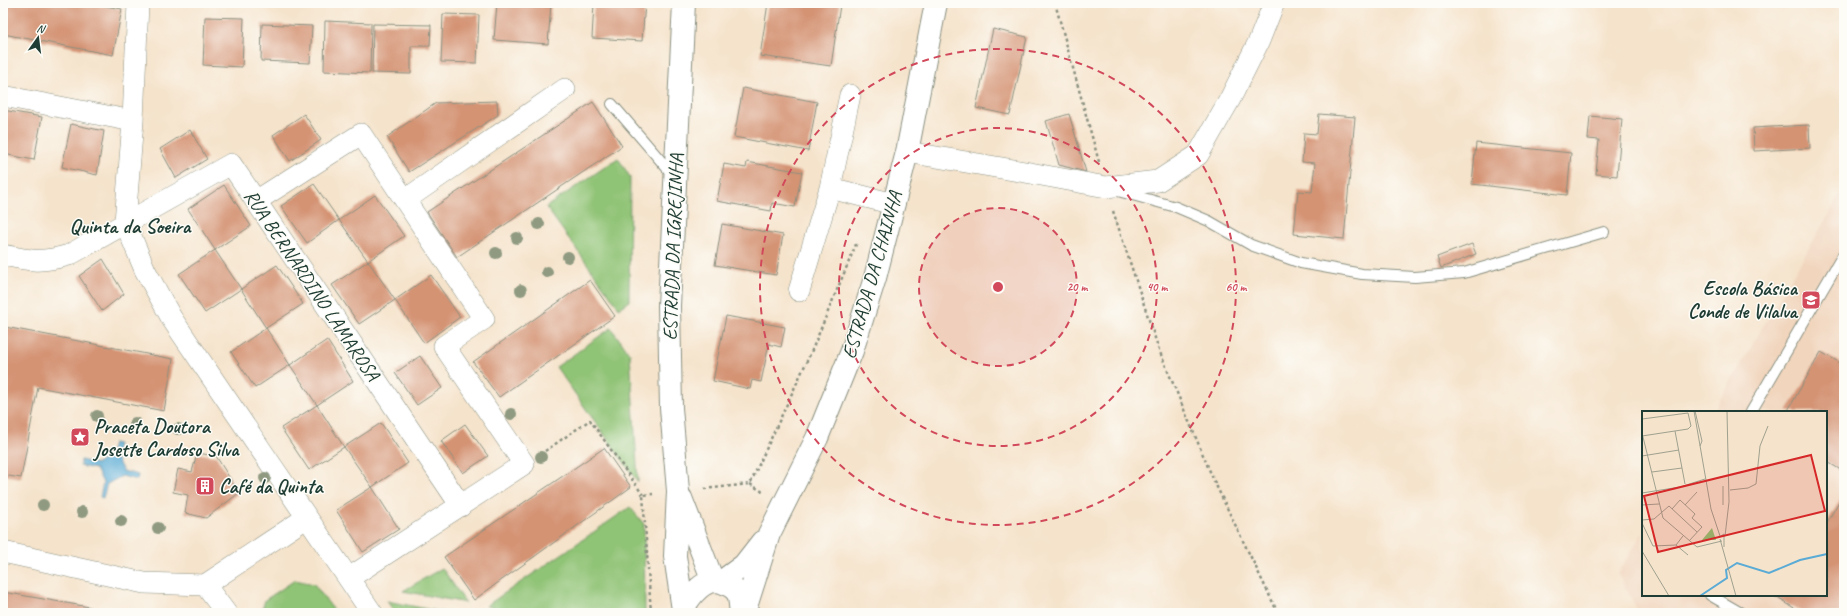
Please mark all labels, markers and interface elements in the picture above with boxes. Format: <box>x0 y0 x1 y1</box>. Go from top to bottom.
north arrow <box>18 18 58 58</box>
text: N <box>35 21 48 36</box>
street label: ESTRADA DA IGREJINHA <box>657 152 689 341</box>
street label: RUA BERNARDINO LAMAROSA <box>239 185 386 386</box>
street label: ESTRADA DA CHAINHA <box>836 188 908 361</box>
district label: Quinta da Soeira <box>70 213 192 239</box>
place label: Escola Básica Conde de Vilalva <box>1688 276 1799 324</box>
text: 20 m <box>1067 279 1088 295</box>
text: 40 m <box>1147 279 1168 295</box>
text: 60 m <box>1226 279 1248 295</box>
centre of rings <box>991 280 1005 294</box>
school or university icon: Escola Básica Conde de Vilalva <box>1800 289 1822 311</box>
inset map <box>1642 411 1827 596</box>
place label: Praceta Doutora Josette Cardoso Silva <box>92 414 240 462</box>
place icon: Praceta Doutora Josette Cardoso Silva <box>69 426 91 448</box>
place label: Café da Quinta <box>219 474 325 499</box>
building icon: Café da Quinta <box>194 475 216 497</box>

